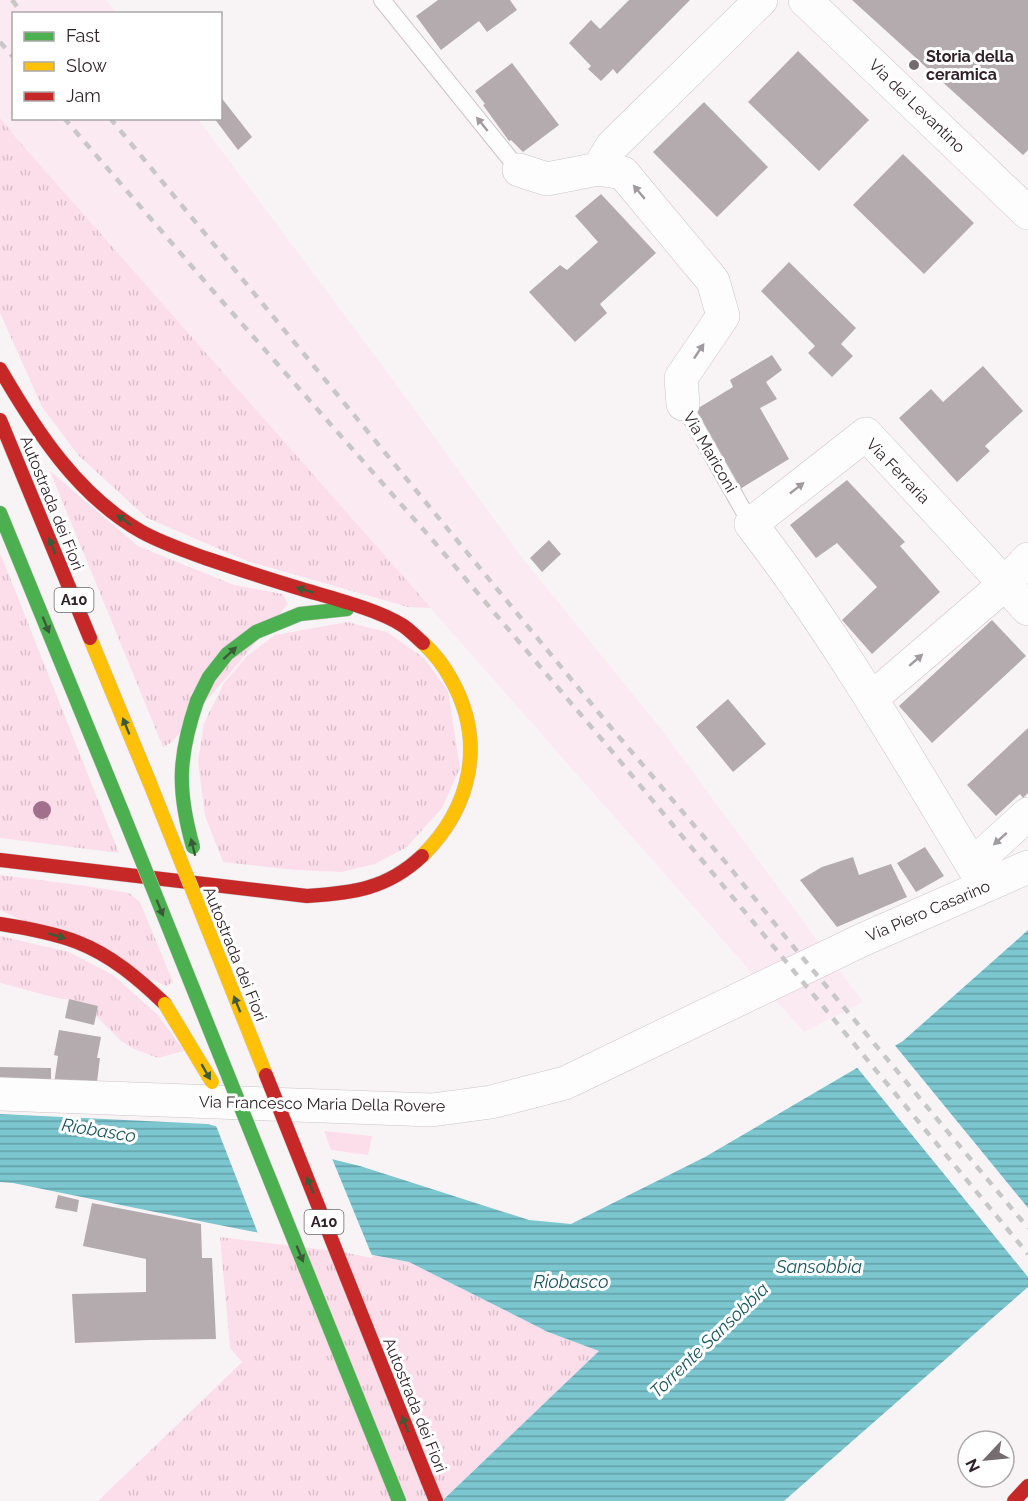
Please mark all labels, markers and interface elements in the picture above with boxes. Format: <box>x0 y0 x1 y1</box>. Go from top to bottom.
legend <box>12 12 222 120</box>
text: Fast <box>66 25 100 46</box>
place label: Storia della ceramica <box>926 47 1014 84</box>
text: Slow <box>66 55 107 76</box>
street label: Via dei Levantino <box>865 55 969 157</box>
marker: Storia della ceramica <box>907 58 921 72</box>
text: Jam <box>66 85 101 106</box>
one-way arrow <box>476 116 489 132</box>
one-way arrow <box>632 184 645 200</box>
one-way arrow <box>693 344 705 360</box>
street label: Via Mariconi <box>679 408 741 496</box>
street label: Autostrada dei Fiori <box>16 433 88 573</box>
street label: Via Ferraria <box>862 434 934 508</box>
one-way arrow <box>790 482 805 494</box>
one-way arrow <box>116 514 132 526</box>
one-way arrow <box>47 537 57 555</box>
one-way arrow <box>296 585 314 594</box>
road number: A10 <box>54 588 94 612</box>
one-way arrow <box>41 616 51 634</box>
one-way arrow <box>222 646 237 660</box>
one-way arrow <box>908 654 924 667</box>
one-way arrow <box>121 717 131 735</box>
one-way arrow <box>993 832 1008 845</box>
one-way arrow <box>187 838 197 856</box>
street label: Via Piero Casarino <box>863 876 993 946</box>
street label: Autostrada dei Fiori <box>199 884 271 1024</box>
one-way arrow <box>156 899 166 917</box>
one-way arrow <box>48 932 66 941</box>
one-way arrow <box>232 994 242 1012</box>
one-way arrow <box>201 1064 212 1080</box>
street label: Via Francesco Maria Della Rovere <box>199 1092 445 1116</box>
water label: Riobasco <box>60 1114 138 1146</box>
one-way arrow <box>304 1175 314 1193</box>
road number: A10 <box>304 1210 344 1234</box>
one-way arrow <box>296 1245 305 1263</box>
water label: Sansobbia <box>775 1256 862 1277</box>
water label: Riobasco <box>534 1271 608 1292</box>
water label: Torrente Sansobbia <box>645 1278 773 1402</box>
street label: Autostrada dei Fiori <box>379 1335 451 1475</box>
one-way arrow <box>400 1415 410 1433</box>
north arrow <box>956 1429 1016 1489</box>
text: N <box>962 1456 984 1475</box>

